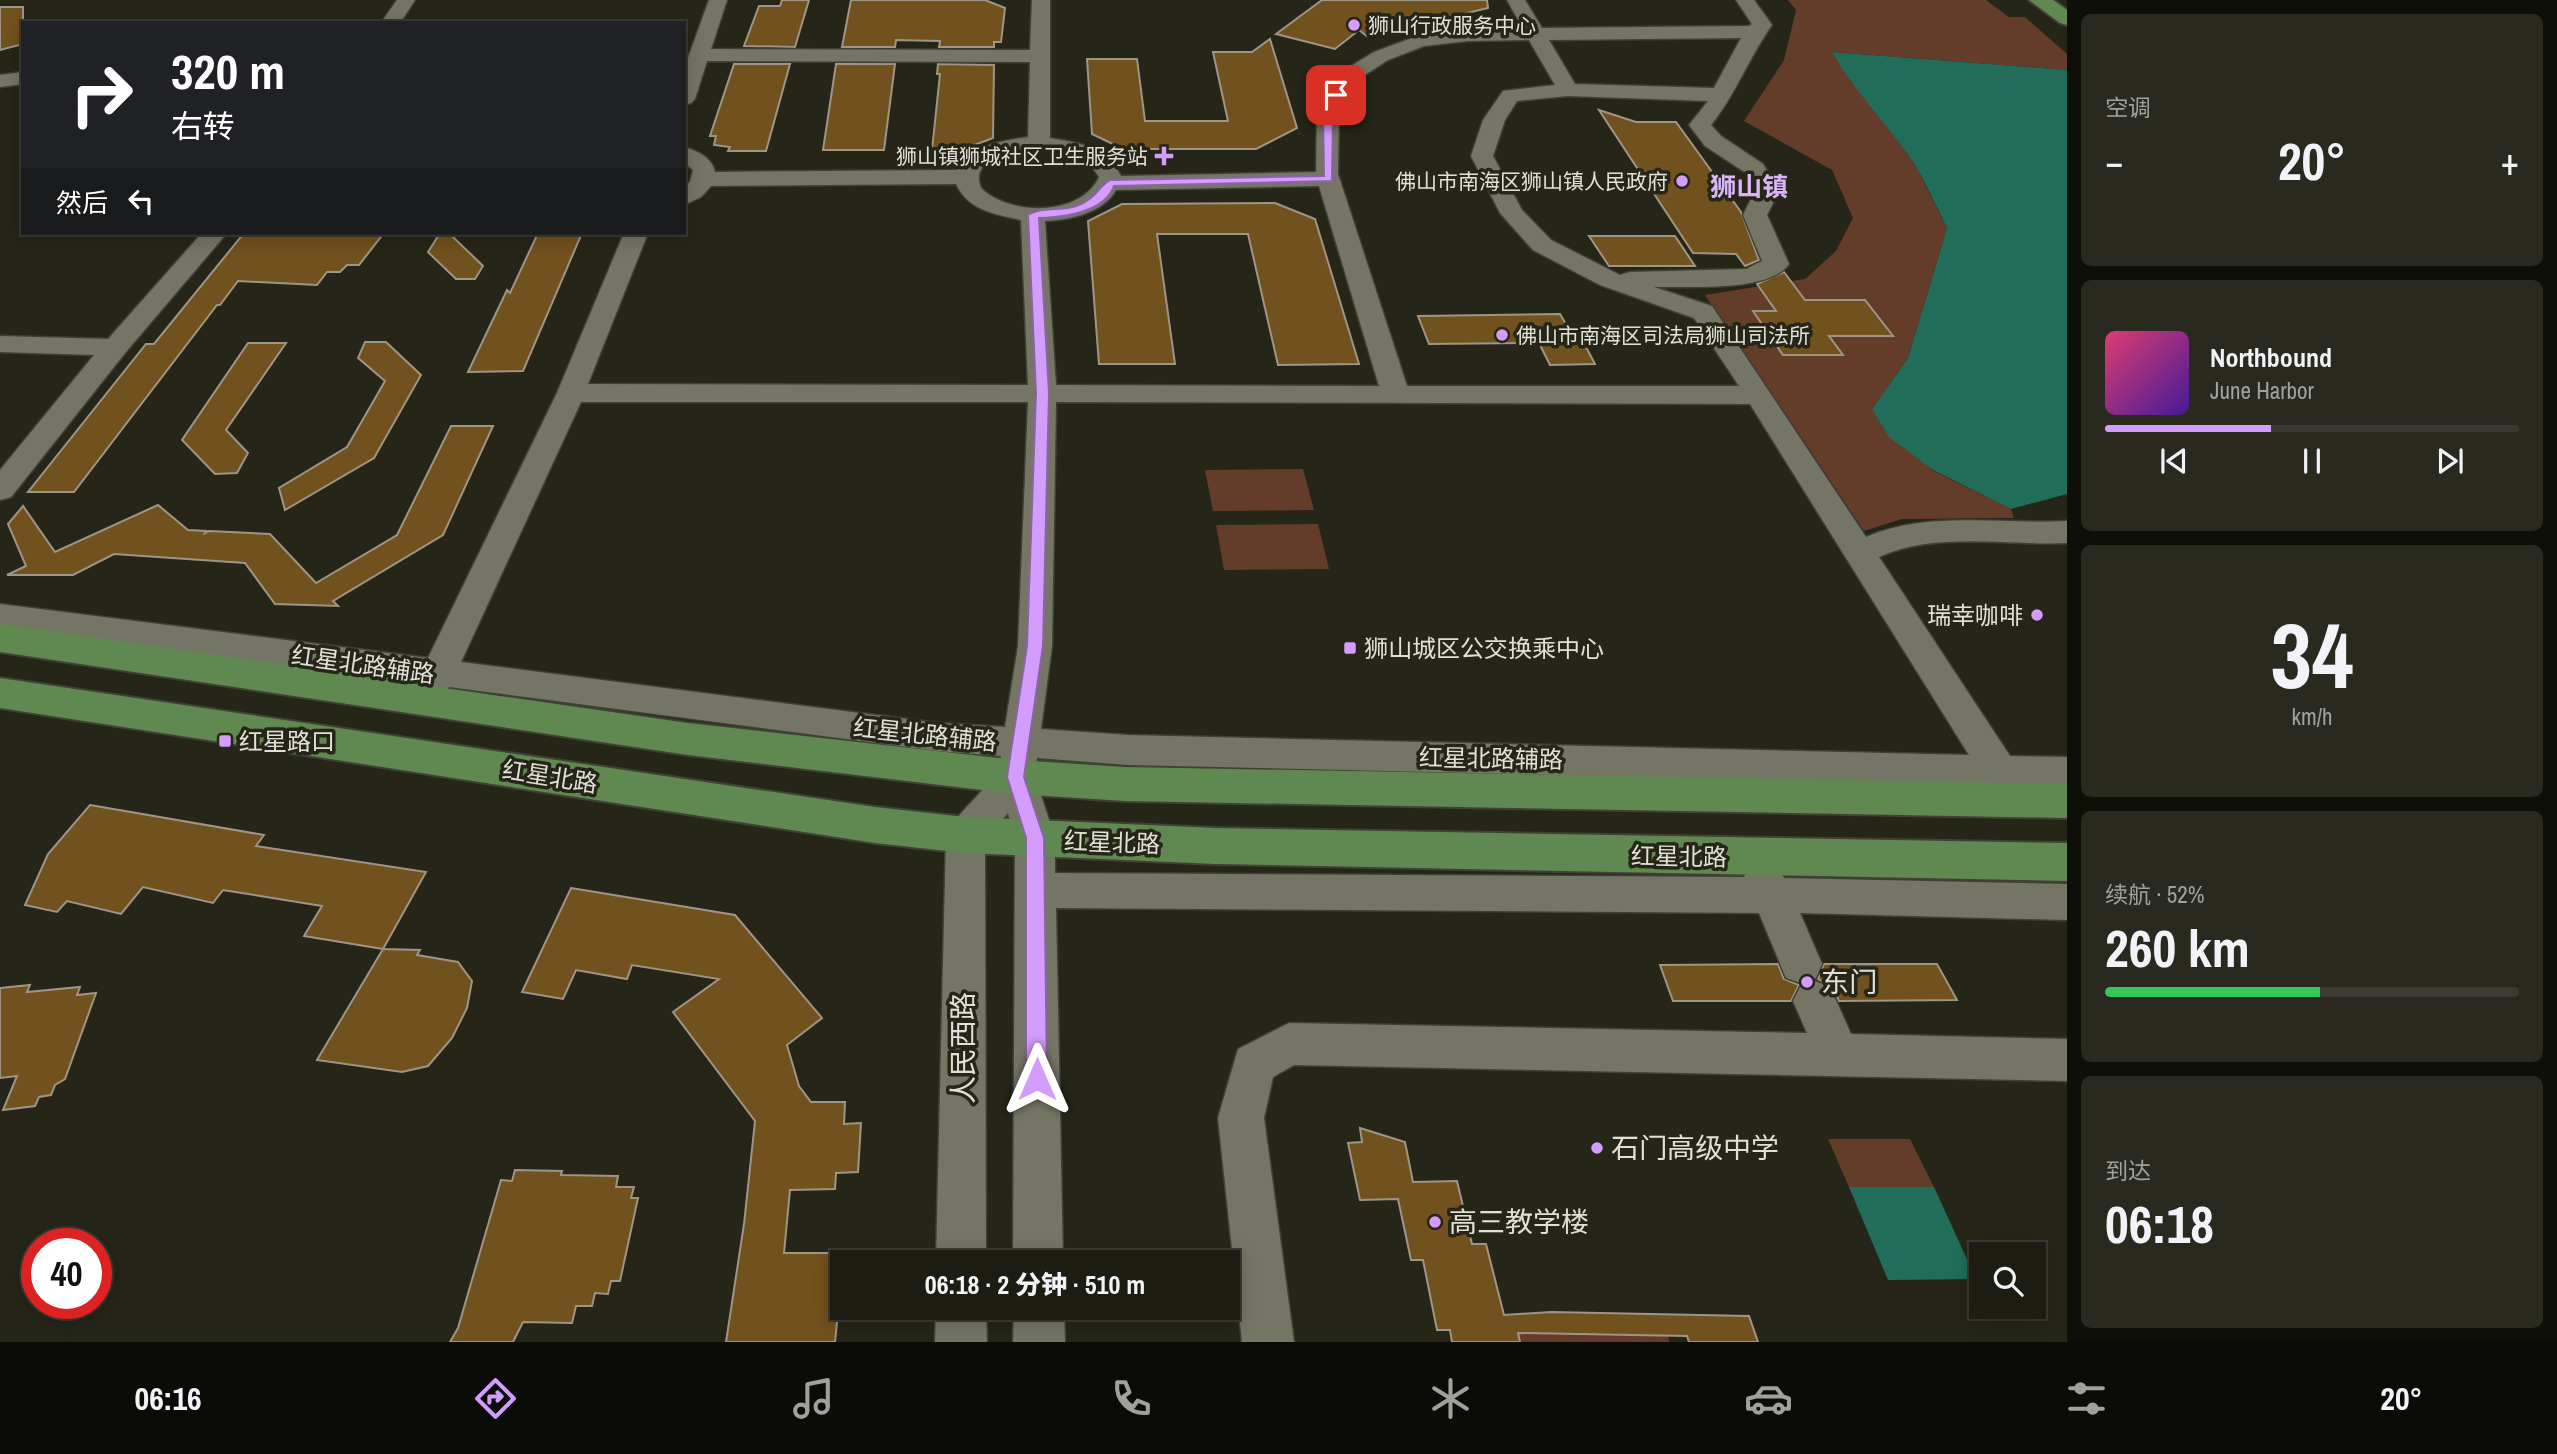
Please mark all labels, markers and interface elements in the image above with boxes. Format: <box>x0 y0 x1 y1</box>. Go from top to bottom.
place label: 狮山行政服务中心 <box>1368 11 1536 40</box>
marker: 狮山行政服务中心 <box>1346 17 1362 33</box>
text: 320 m <box>171 38 285 104</box>
icon: right <box>56 49 147 140</box>
pin <box>1306 65 1366 125</box>
icon: arrive <box>1317 76 1355 114</box>
text: 空调 <box>2105 92 2151 123</box>
text: 右转 <box>171 105 235 148</box>
text: 20° <box>2278 126 2346 196</box>
text: − <box>2105 136 2123 187</box>
text: + <box>2501 136 2519 187</box>
place label: 狮山镇狮城社区卫生服务站 <box>896 142 1148 171</box>
marker: 狮山镇狮城社区卫生服务站 <box>1154 146 1174 166</box>
place label: 佛山市南海区狮山镇人民政府 <box>1395 167 1668 196</box>
district label: 狮山镇 <box>1710 169 1788 204</box>
marker: 佛山市南海区狮山镇人民政府 <box>1674 173 1690 189</box>
icon: left <box>122 182 160 220</box>
text: 然后 <box>56 185 108 220</box>
place label: 佛山市南海区司法局狮山司法所 <box>1516 321 1810 350</box>
marker: 佛山市南海区司法局狮山司法所 <box>1494 327 1510 343</box>
text: Northbound <box>2210 340 2332 375</box>
text: June Harbor <box>2210 375 2314 406</box>
icon: previous <box>2155 442 2193 480</box>
icon: pause <box>2293 442 2331 480</box>
icon: next <box>2431 442 2469 480</box>
text: 34 <box>2271 594 2354 716</box>
place label: 瑞幸咖啡 <box>1927 599 2023 631</box>
marker: 瑞幸咖啡 <box>2029 607 2045 623</box>
place label: 狮山城区公交换乘中心 <box>1364 632 1604 664</box>
street label: 红星北路辅路 <box>289 638 437 690</box>
marker: 狮山城区公交换乘中心 <box>1342 640 1358 656</box>
text: km/h <box>2292 701 2332 732</box>
street label: 红星北路辅路 <box>852 711 998 757</box>
place label: 红星路口 <box>239 725 335 757</box>
marker: 红星路口 <box>217 733 233 749</box>
street label: 红星北路辅路 <box>1419 741 1563 775</box>
street label: 红星北路 <box>500 753 600 799</box>
street label: 红星北路 <box>1063 824 1161 860</box>
street label: 红星北路 <box>1631 839 1727 873</box>
text: 续航 · 52% <box>2105 879 2204 910</box>
text: 260 km <box>2105 913 2250 983</box>
place label: 东门 <box>1821 963 1877 1001</box>
marker: 东门 <box>1799 974 1815 990</box>
street label: 人民西路 <box>944 992 982 1104</box>
position arrow <box>1000 1042 1074 1116</box>
place label: 石门高级中学 <box>1611 1129 1779 1167</box>
marker: 石门高级中学 <box>1589 1140 1605 1156</box>
text: 到达 <box>2105 1155 2151 1186</box>
text: 06:18 <box>2105 1189 2214 1259</box>
place label: 高三教学楼 <box>1449 1203 1589 1241</box>
marker: 高三教学楼 <box>1427 1214 1443 1230</box>
speed limit sign: 40 <box>21 1228 112 1319</box>
map controls <box>1969 1242 2046 1319</box>
button: search <box>1969 1242 2046 1319</box>
text: 06:18 · 2 分钟 · 510 m <box>925 1267 1145 1302</box>
icon: directions <box>471 1374 520 1423</box>
icon: music <box>789 1374 838 1423</box>
icon: phone <box>1107 1374 1156 1423</box>
icon: climate <box>1426 1374 1475 1423</box>
icon: car <box>1744 1374 1793 1423</box>
icon: filters <box>2062 1374 2111 1423</box>
text: 06:16 <box>135 1377 202 1420</box>
text: 20° <box>2380 1377 2422 1420</box>

